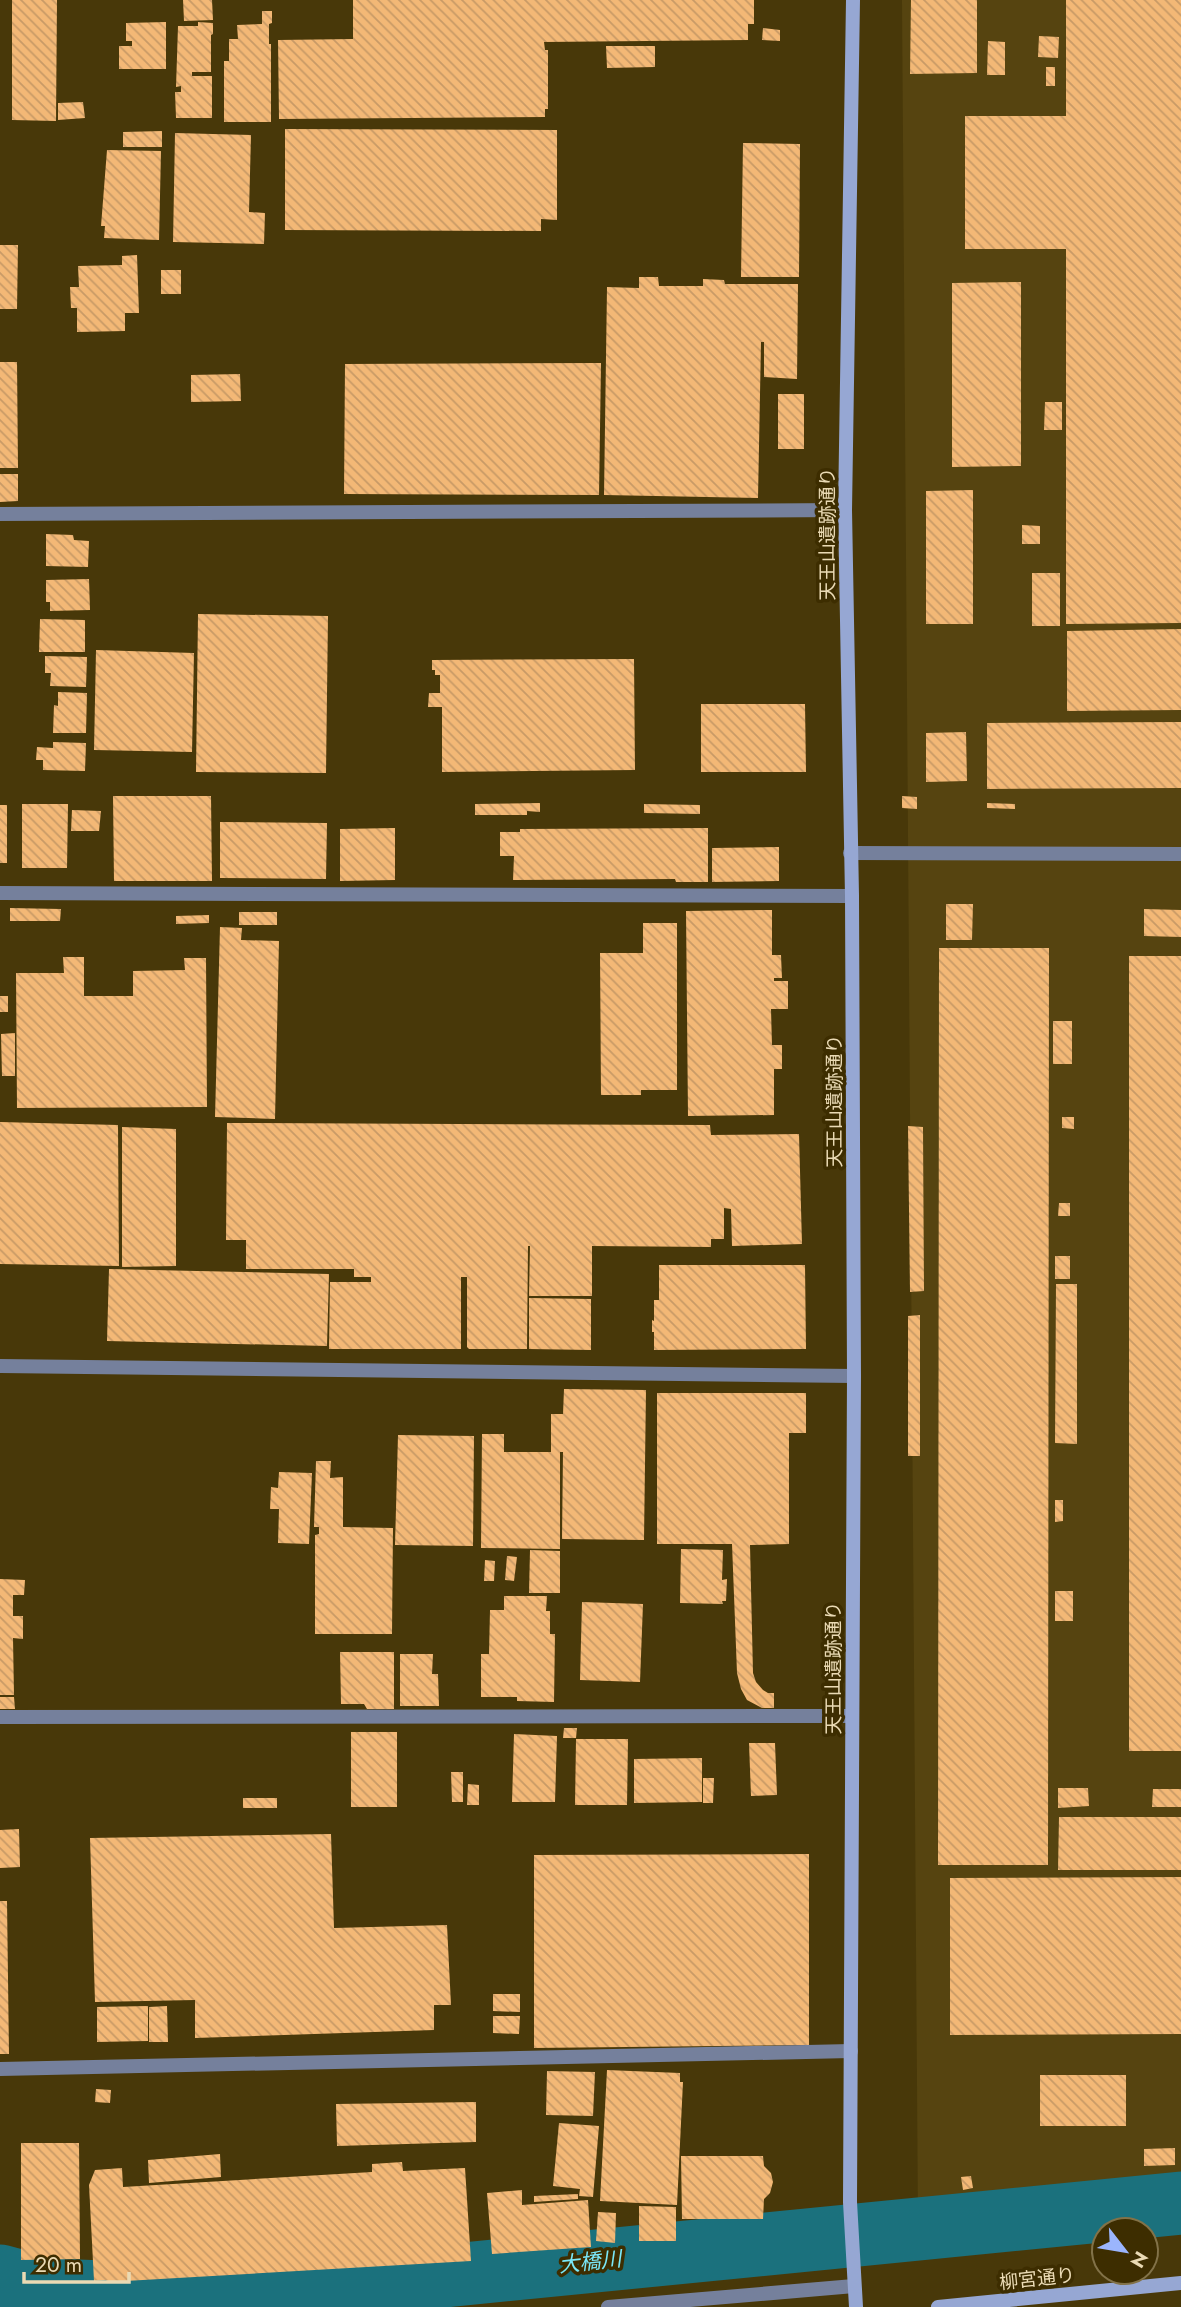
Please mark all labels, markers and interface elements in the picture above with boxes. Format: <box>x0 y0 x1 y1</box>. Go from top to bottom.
street label: 天王山遺跡通り <box>814 467 841 601</box>
street label: 天王山遺跡通り <box>821 1034 848 1168</box>
street label: 天王山遺跡通り <box>820 1601 847 1735</box>
north arrow <box>1090 2216 1160 2286</box>
scale bar <box>24 2240 130 2284</box>
water label: 大橋川 <box>557 2244 625 2280</box>
text: N <box>1124 2246 1155 2273</box>
text: 20 m <box>35 2250 82 2280</box>
street label: 柳宮通り <box>998 2261 1076 2296</box>

